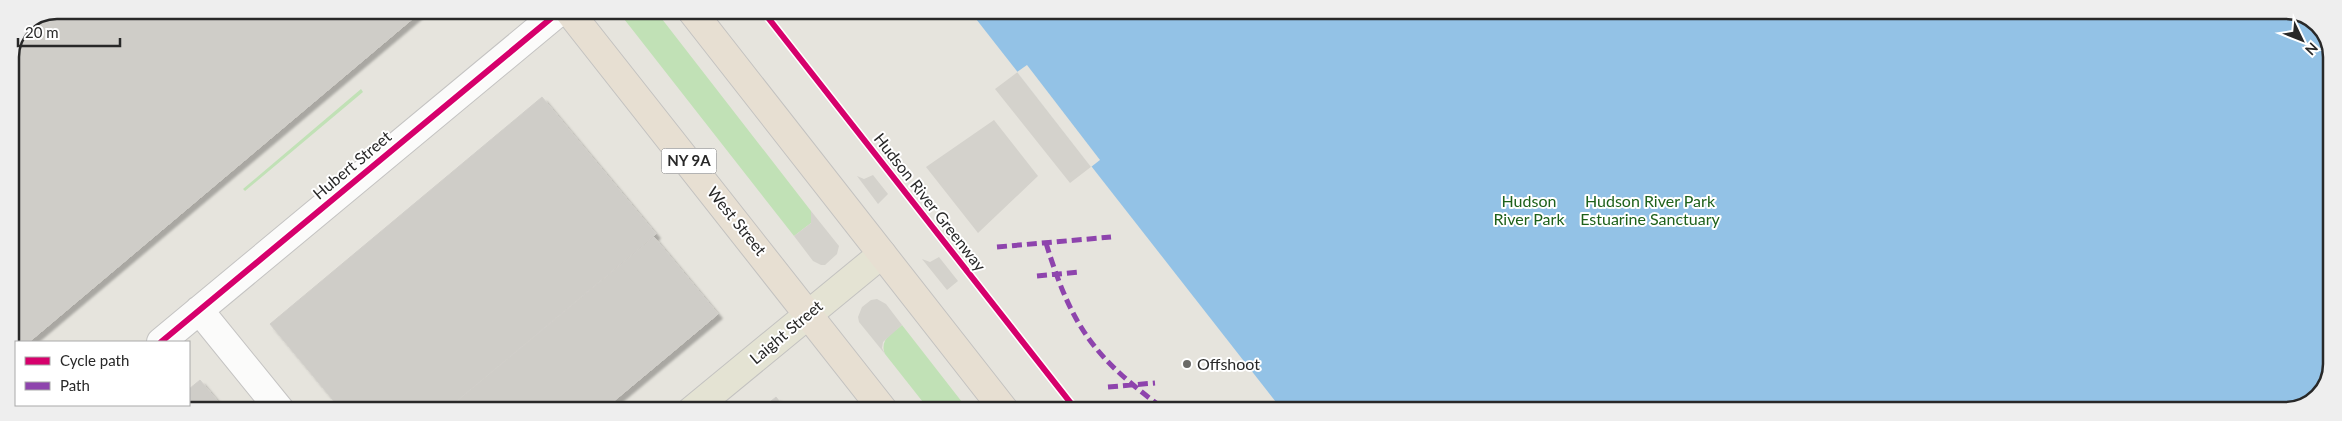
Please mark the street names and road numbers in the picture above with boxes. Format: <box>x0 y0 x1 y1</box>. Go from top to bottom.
street label: Hubert Street <box>309 126 395 203</box>
street label: Hudson River Greenway <box>871 129 991 275</box>
road number: NY 9A <box>662 148 716 174</box>
street label: West Street <box>704 182 771 259</box>
street label: Laight Street <box>745 296 826 368</box>

